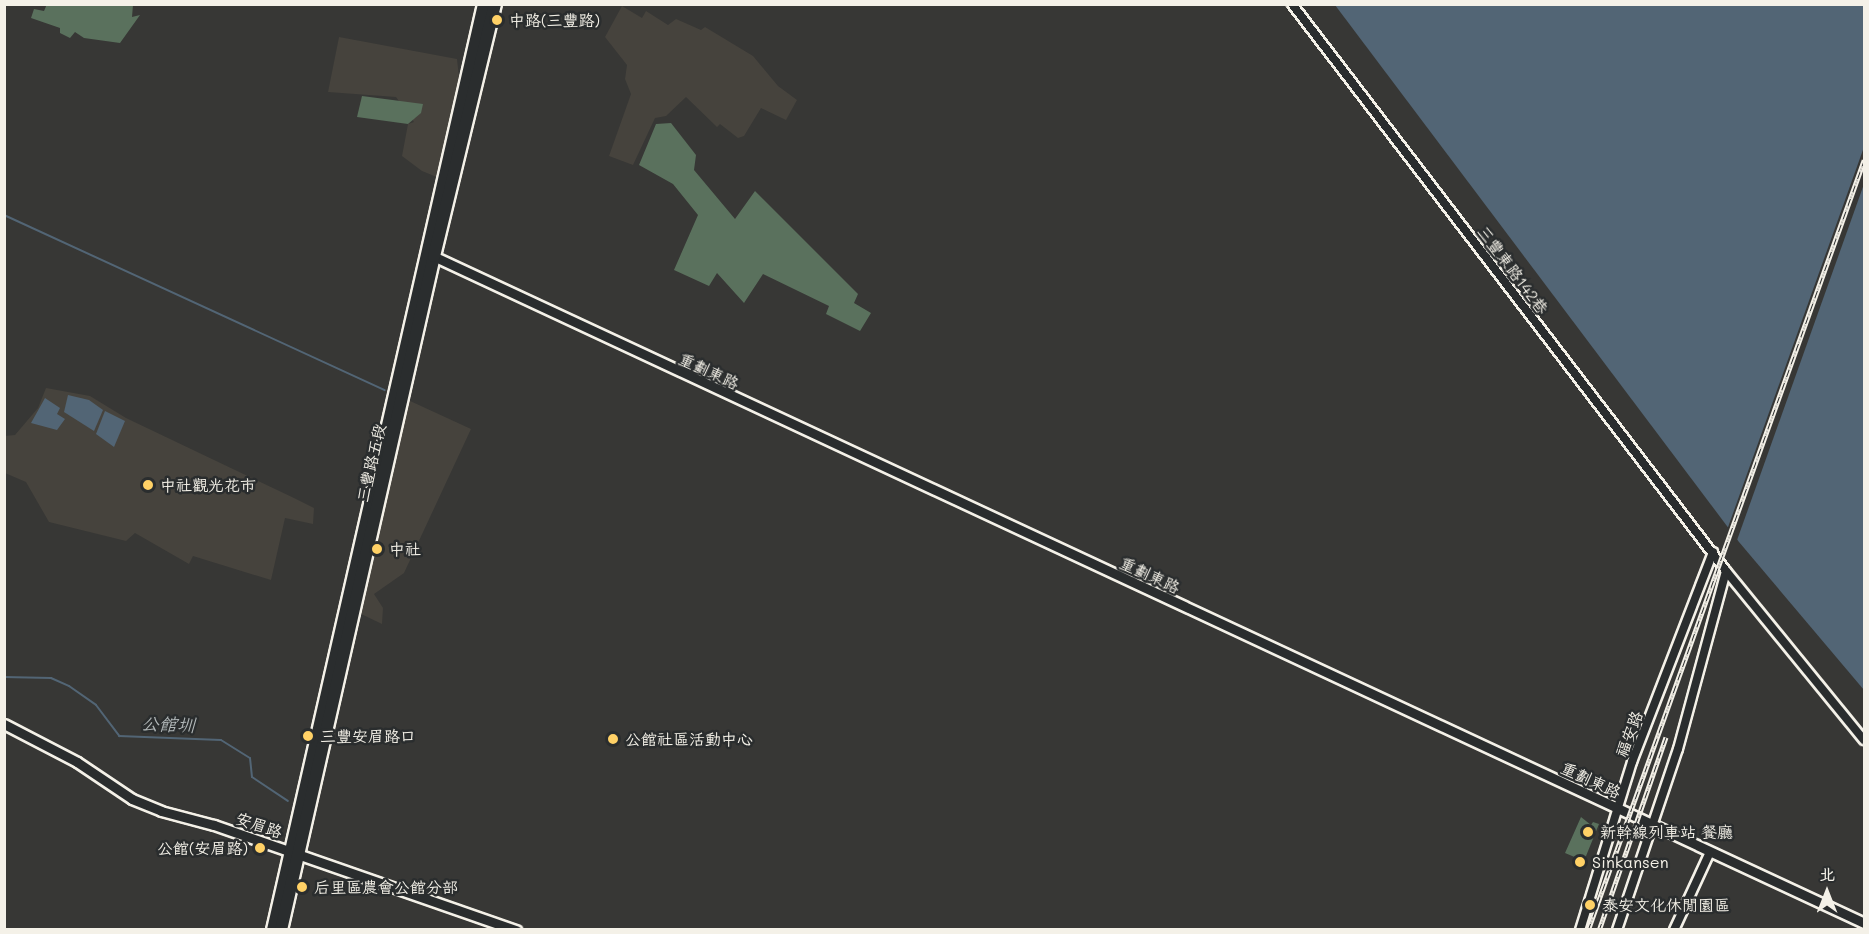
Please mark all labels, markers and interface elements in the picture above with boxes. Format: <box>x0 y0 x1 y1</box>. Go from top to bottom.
place label: 中路(三豐路) <box>509 10 600 30</box>
marker: 中路(三豐路) <box>490 13 504 27</box>
street label: 三豐東路142巷 <box>1474 222 1552 318</box>
street label: 重劃東路 <box>676 349 742 393</box>
street label: 三豐路五段 <box>353 422 389 504</box>
place label: 中社觀光花市 <box>160 475 256 495</box>
marker: 中社觀光花市 <box>141 478 155 492</box>
place label: 中社 <box>389 539 421 559</box>
marker: 中社 <box>370 542 384 556</box>
street label: 重劃東路 <box>1117 553 1183 597</box>
street label: 福安路 <box>1611 708 1647 760</box>
water label: 公館圳 <box>141 712 195 736</box>
place label: 三豐安眉路口 <box>320 726 416 746</box>
marker: 三豐安眉路口 <box>301 729 315 743</box>
place label: 公館社區活動中心 <box>625 729 753 749</box>
marker: 公館社區活動中心 <box>606 732 620 746</box>
street label: 重劃東路 <box>1558 758 1624 802</box>
street label: 安眉路 <box>233 808 285 842</box>
place label: 新幹線列車站 餐廳 <box>1600 822 1733 842</box>
marker: 新幹線列車站 餐廳 <box>1581 825 1595 839</box>
place label: 公館(安眉路) <box>157 838 248 858</box>
marker: 公館(安眉路) <box>253 841 267 855</box>
place label: Sinkansen <box>1592 852 1669 872</box>
marker: Sinkansen <box>1573 855 1587 869</box>
north arrow <box>1797 862 1857 922</box>
text: 北 <box>1819 863 1835 884</box>
place label: 后里區農會公館分部 <box>314 877 458 897</box>
marker: 后里區農會公館分部 <box>295 880 309 894</box>
place label: 泰安文化休閒園區 <box>1602 895 1730 915</box>
marker: 泰安文化休閒園區 <box>1583 898 1597 912</box>

